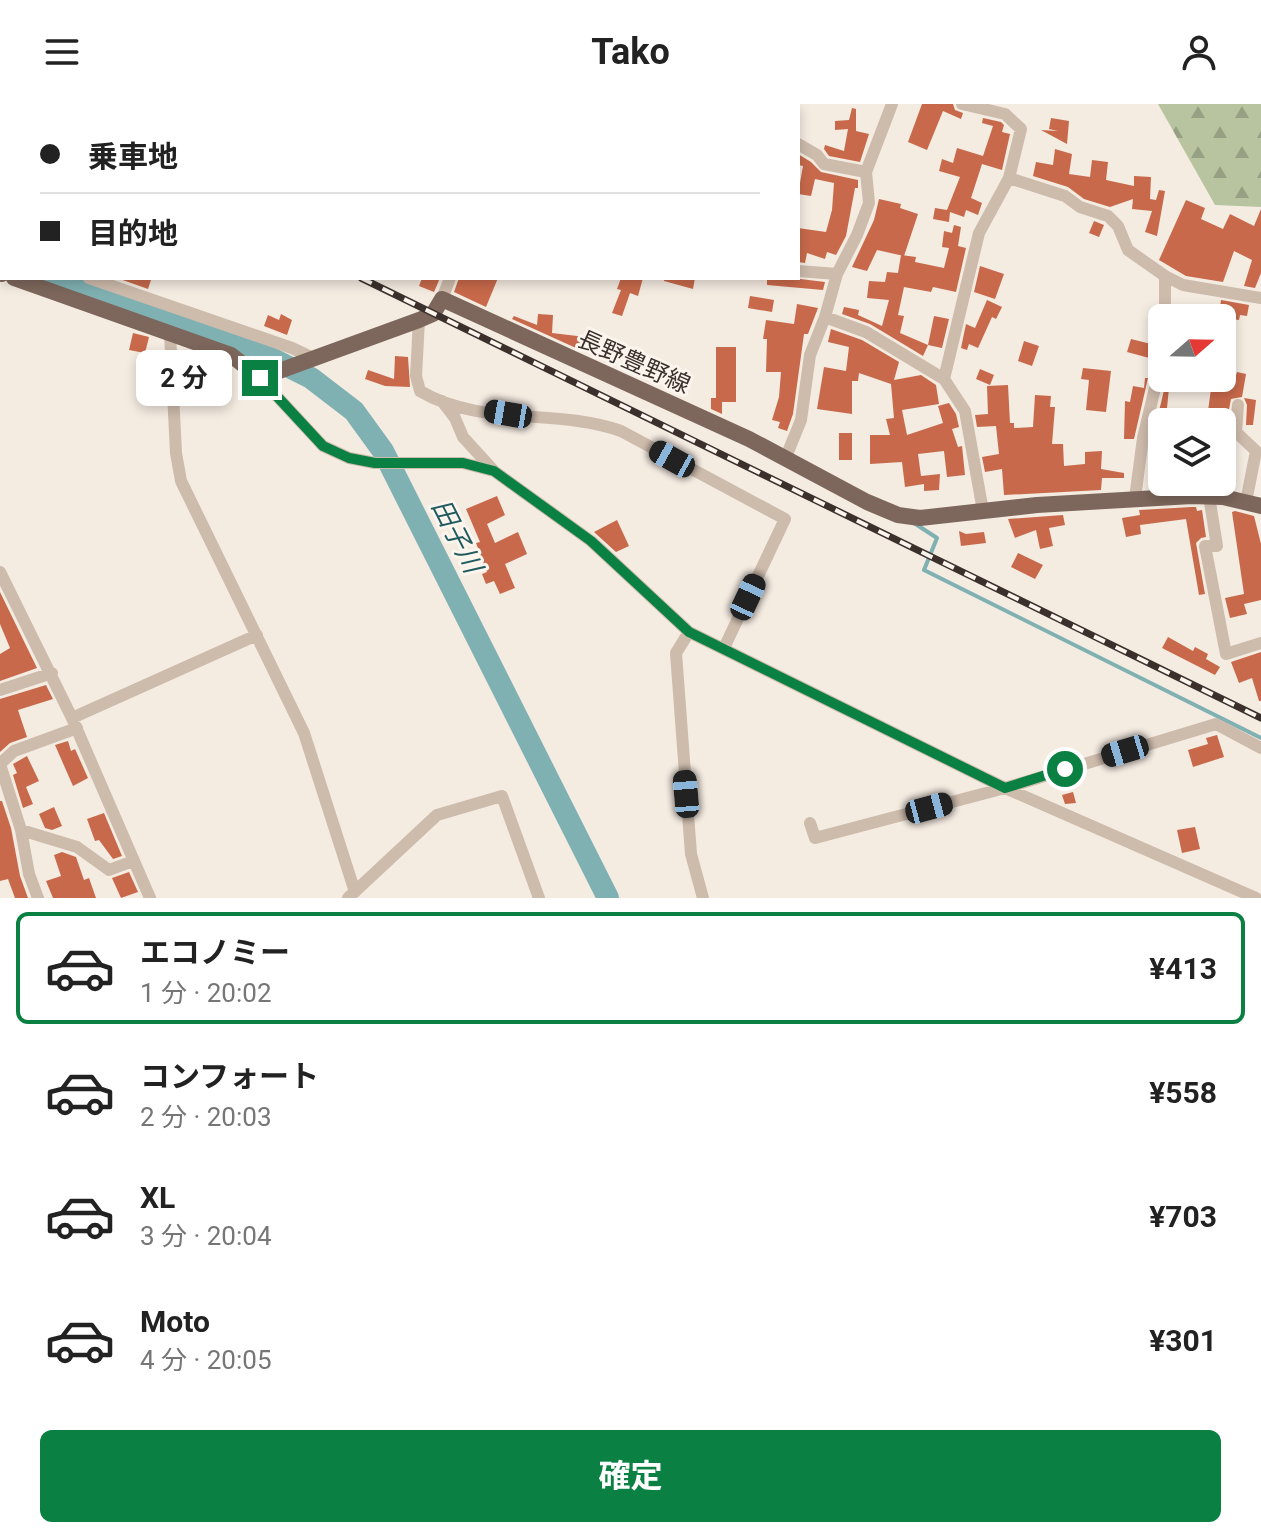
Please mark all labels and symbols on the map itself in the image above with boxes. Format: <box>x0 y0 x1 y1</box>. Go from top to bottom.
north arrow <box>1148 304 1236 392</box>
street label: 長野豊野線 <box>573 325 695 399</box>
callout: 2 分 <box>136 350 232 406</box>
route end <box>242 360 278 396</box>
car <box>482 398 534 430</box>
car <box>645 437 699 481</box>
water label: 田子川 <box>426 494 489 580</box>
car <box>727 570 769 624</box>
car <box>1099 733 1151 769</box>
route start <box>1047 751 1083 787</box>
car <box>672 769 700 819</box>
car <box>903 790 955 826</box>

